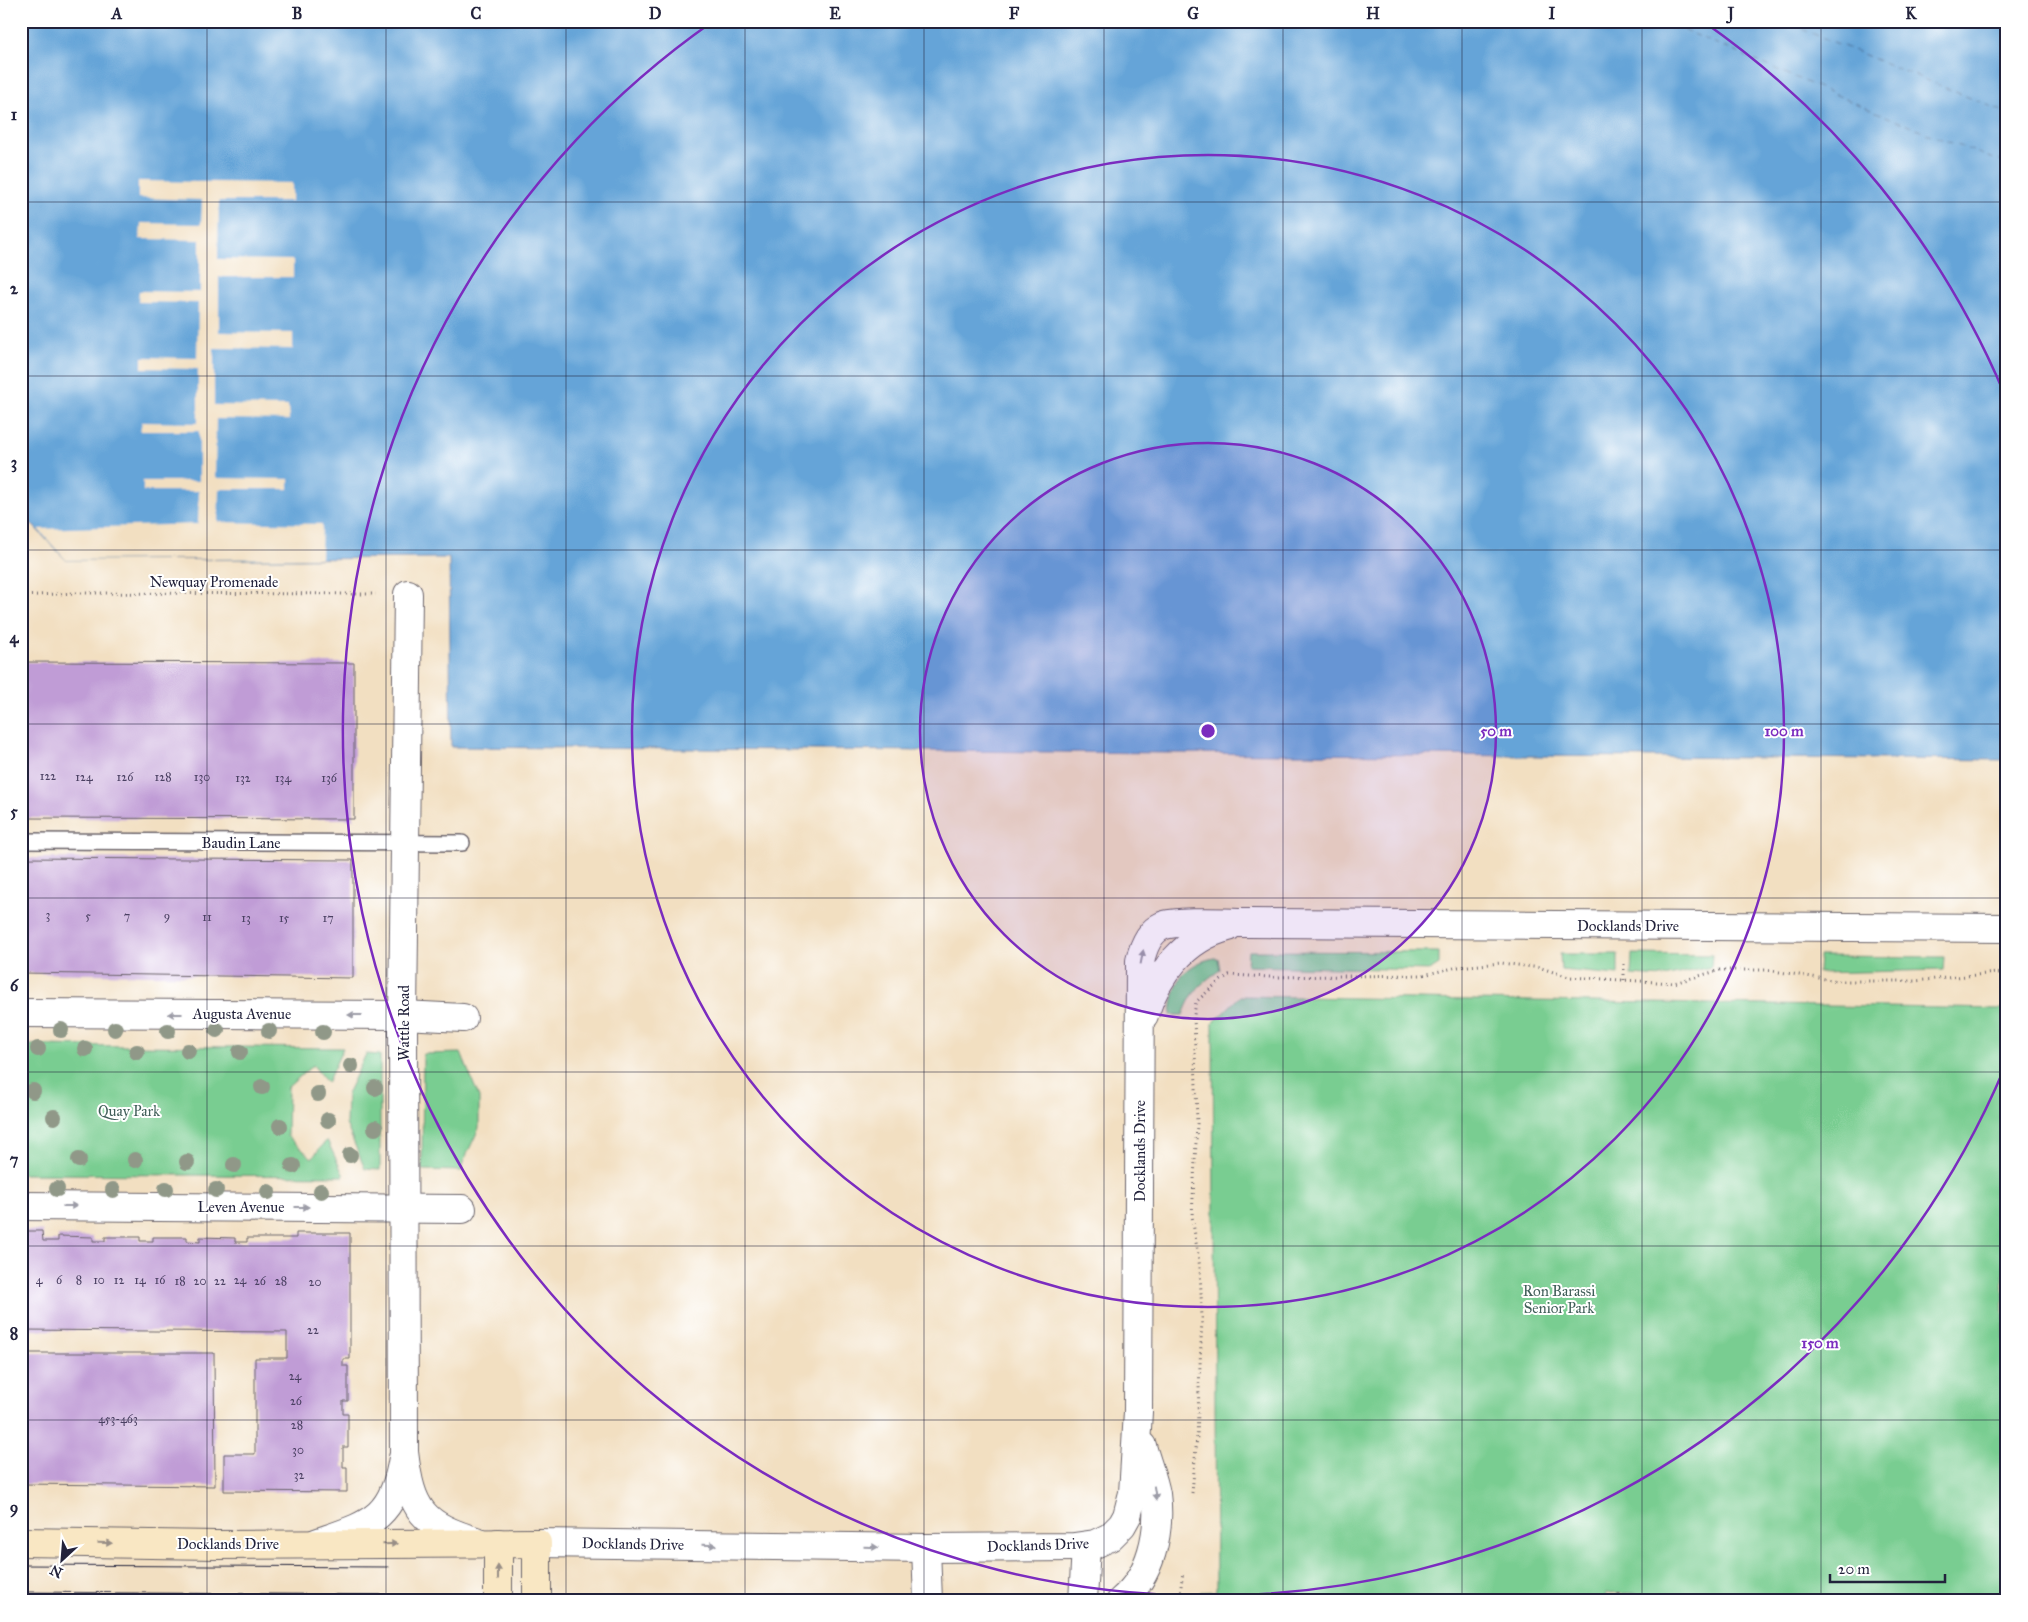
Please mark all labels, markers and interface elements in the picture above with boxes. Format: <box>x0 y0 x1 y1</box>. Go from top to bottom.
text: A <box>111 4 123 23</box>
text: B <box>292 4 302 23</box>
text: C <box>471 4 482 23</box>
text: D <box>649 4 662 23</box>
text: E <box>829 4 841 23</box>
text: F <box>1009 4 1020 23</box>
text: G <box>1187 4 1199 23</box>
text: H <box>1366 4 1380 23</box>
text: I <box>1549 4 1556 23</box>
text: J <box>1726 4 1735 24</box>
text: K <box>1905 4 1917 23</box>
text: 1 <box>11 105 18 124</box>
text: 2 <box>10 279 19 298</box>
text: 3 <box>11 453 17 473</box>
street label: Newquay Promenade <box>150 573 278 592</box>
text: 4 <box>10 628 20 648</box>
centre of rings <box>1199 722 1217 740</box>
text: 50 m <box>1480 722 1512 740</box>
text: 100 m <box>1764 722 1804 740</box>
house number: 122 <box>40 769 56 783</box>
house number: 124 <box>75 770 93 784</box>
house number: 126 <box>117 770 134 784</box>
house number: 128 <box>154 770 172 784</box>
house number: 130 <box>194 770 210 784</box>
house number: 132 <box>235 771 251 785</box>
house number: 134 <box>275 771 291 785</box>
house number: 136 <box>321 771 338 785</box>
text: 5 <box>10 802 18 821</box>
street label: Baudin Lane <box>201 834 281 852</box>
house number: 3 <box>46 908 51 922</box>
house number: 5 <box>85 909 91 923</box>
house number: 7 <box>124 909 130 923</box>
house number: 9 <box>164 909 170 923</box>
house number: 11 <box>202 910 212 924</box>
house number: 13 <box>241 911 251 925</box>
house number: 15 <box>279 911 290 925</box>
house number: 17 <box>322 911 334 925</box>
street label: Docklands Drive <box>1577 917 1679 935</box>
one-way arrow <box>1138 949 1146 965</box>
text: 6 <box>10 976 19 995</box>
street label: Wattle Road <box>395 985 413 1061</box>
street label: Augusta Avenue <box>192 1005 291 1023</box>
one-way arrow <box>167 1010 183 1018</box>
one-way arrow <box>347 1011 363 1019</box>
street label: Docklands Drive <box>1131 1100 1149 1202</box>
park label: Quay Park <box>98 1102 160 1120</box>
text: 7 <box>10 1150 19 1169</box>
street label: Leven Avenue <box>198 1198 284 1216</box>
one-way arrow <box>62 1202 78 1210</box>
one-way arrow <box>295 1203 311 1211</box>
house number: 4 <box>36 1273 43 1287</box>
house number: 6 <box>56 1273 63 1287</box>
house number: 8 <box>76 1273 82 1287</box>
house number: 10 <box>93 1273 105 1287</box>
house number: 12 <box>114 1273 124 1287</box>
house number: 14 <box>134 1273 146 1287</box>
house number: 16 <box>155 1273 166 1287</box>
house number: 24 <box>234 1273 247 1287</box>
house number: 18 <box>174 1274 186 1288</box>
house number: 20 <box>194 1274 206 1288</box>
house number: 22 <box>214 1274 226 1288</box>
house number: 26 <box>254 1274 267 1288</box>
house number: 28 <box>275 1274 287 1288</box>
house number: 20 <box>309 1275 321 1289</box>
park label: Ron Barassi Senior Park <box>1523 1282 1595 1317</box>
house number: 22 <box>307 1323 319 1337</box>
text: 8 <box>10 1324 18 1343</box>
text: 150 m <box>1801 1334 1839 1352</box>
house number: 24 <box>289 1369 302 1383</box>
house number: 26 <box>290 1394 303 1408</box>
house number: 453-463 <box>98 1412 138 1426</box>
house number: 28 <box>291 1418 303 1432</box>
house number: 30 <box>292 1443 304 1457</box>
house number: 32 <box>294 1468 304 1482</box>
one-way arrow <box>1152 1486 1160 1502</box>
text: 9 <box>10 1498 18 1518</box>
north arrow <box>38 1534 88 1584</box>
street label: Docklands Drive <box>582 1534 684 1554</box>
street label: Docklands Drive <box>987 1534 1089 1556</box>
street label: Docklands Drive <box>177 1535 279 1553</box>
one-way arrow <box>97 1539 113 1547</box>
one-way arrow <box>382 1539 398 1547</box>
one-way arrow <box>701 1541 717 1549</box>
one-way arrow <box>863 1543 879 1551</box>
scale bar <box>1830 1552 1946 1584</box>
text: 20 m <box>1838 1560 1870 1578</box>
text: N <box>47 1561 66 1581</box>
one-way arrow <box>494 1563 502 1579</box>

